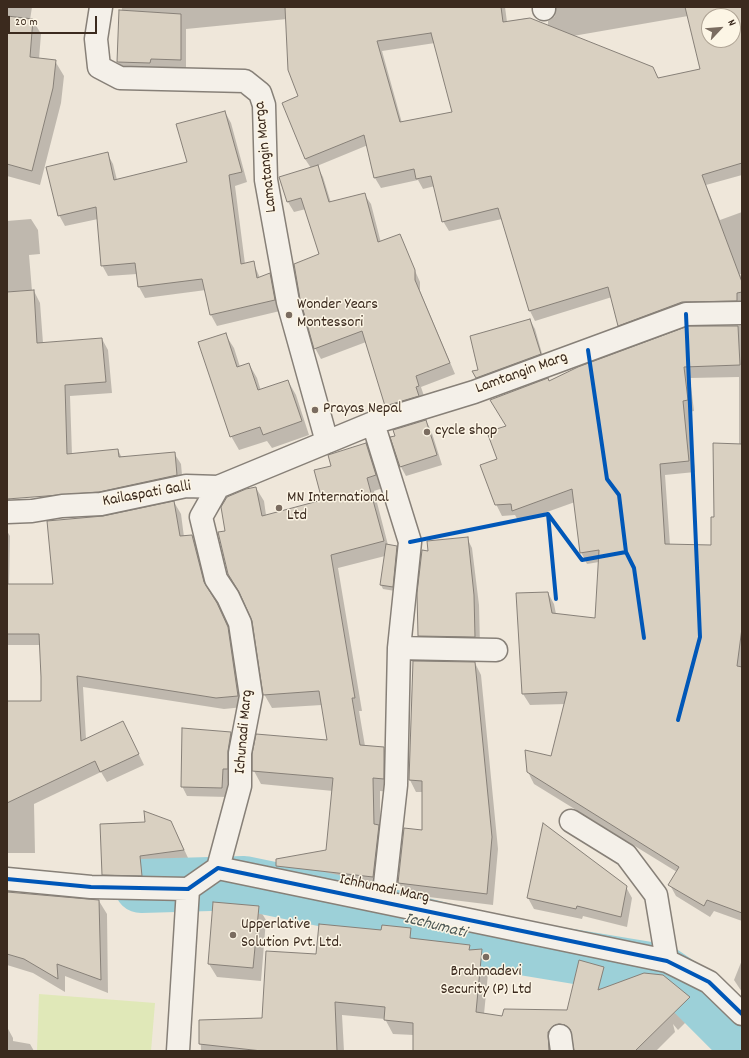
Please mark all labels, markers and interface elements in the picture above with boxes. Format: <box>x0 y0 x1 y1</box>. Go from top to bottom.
scale bar <box>10 8 99 34</box>
north arrow <box>701 8 741 48</box>
text: 20 m <box>15 14 38 31</box>
text: N <box>723 17 739 29</box>
street label: Lamatangin Marga <box>252 100 282 214</box>
place label: Wonder Years Montessori <box>297 296 378 334</box>
marker: Wonder Years Montessori <box>284 310 294 320</box>
street label: Lamtangin Marg <box>473 348 571 400</box>
place label: Prayas Nepal <box>323 400 402 420</box>
marker: Prayas Nepal <box>310 405 320 415</box>
place label: cycle shop <box>435 422 497 442</box>
marker: cycle shop <box>422 427 432 437</box>
street label: Kailaspati Galli <box>101 478 193 512</box>
place label: MN International Ltd <box>287 489 389 527</box>
marker: MN International Ltd <box>274 503 284 513</box>
street label: Ichunadi Marg <box>232 689 258 775</box>
street label: Ichhunadi Marg <box>337 871 431 909</box>
water label: Icchumati <box>402 909 468 945</box>
place label: Upperlative Solution Pvt. Ltd. <box>241 916 342 954</box>
marker: Upperlative Solution Pvt. Ltd. <box>228 930 238 940</box>
marker: Brahmadevi Security (P) Ltd <box>481 952 491 962</box>
place label: Brahmadevi Security (P) Ltd <box>440 963 532 1001</box>

